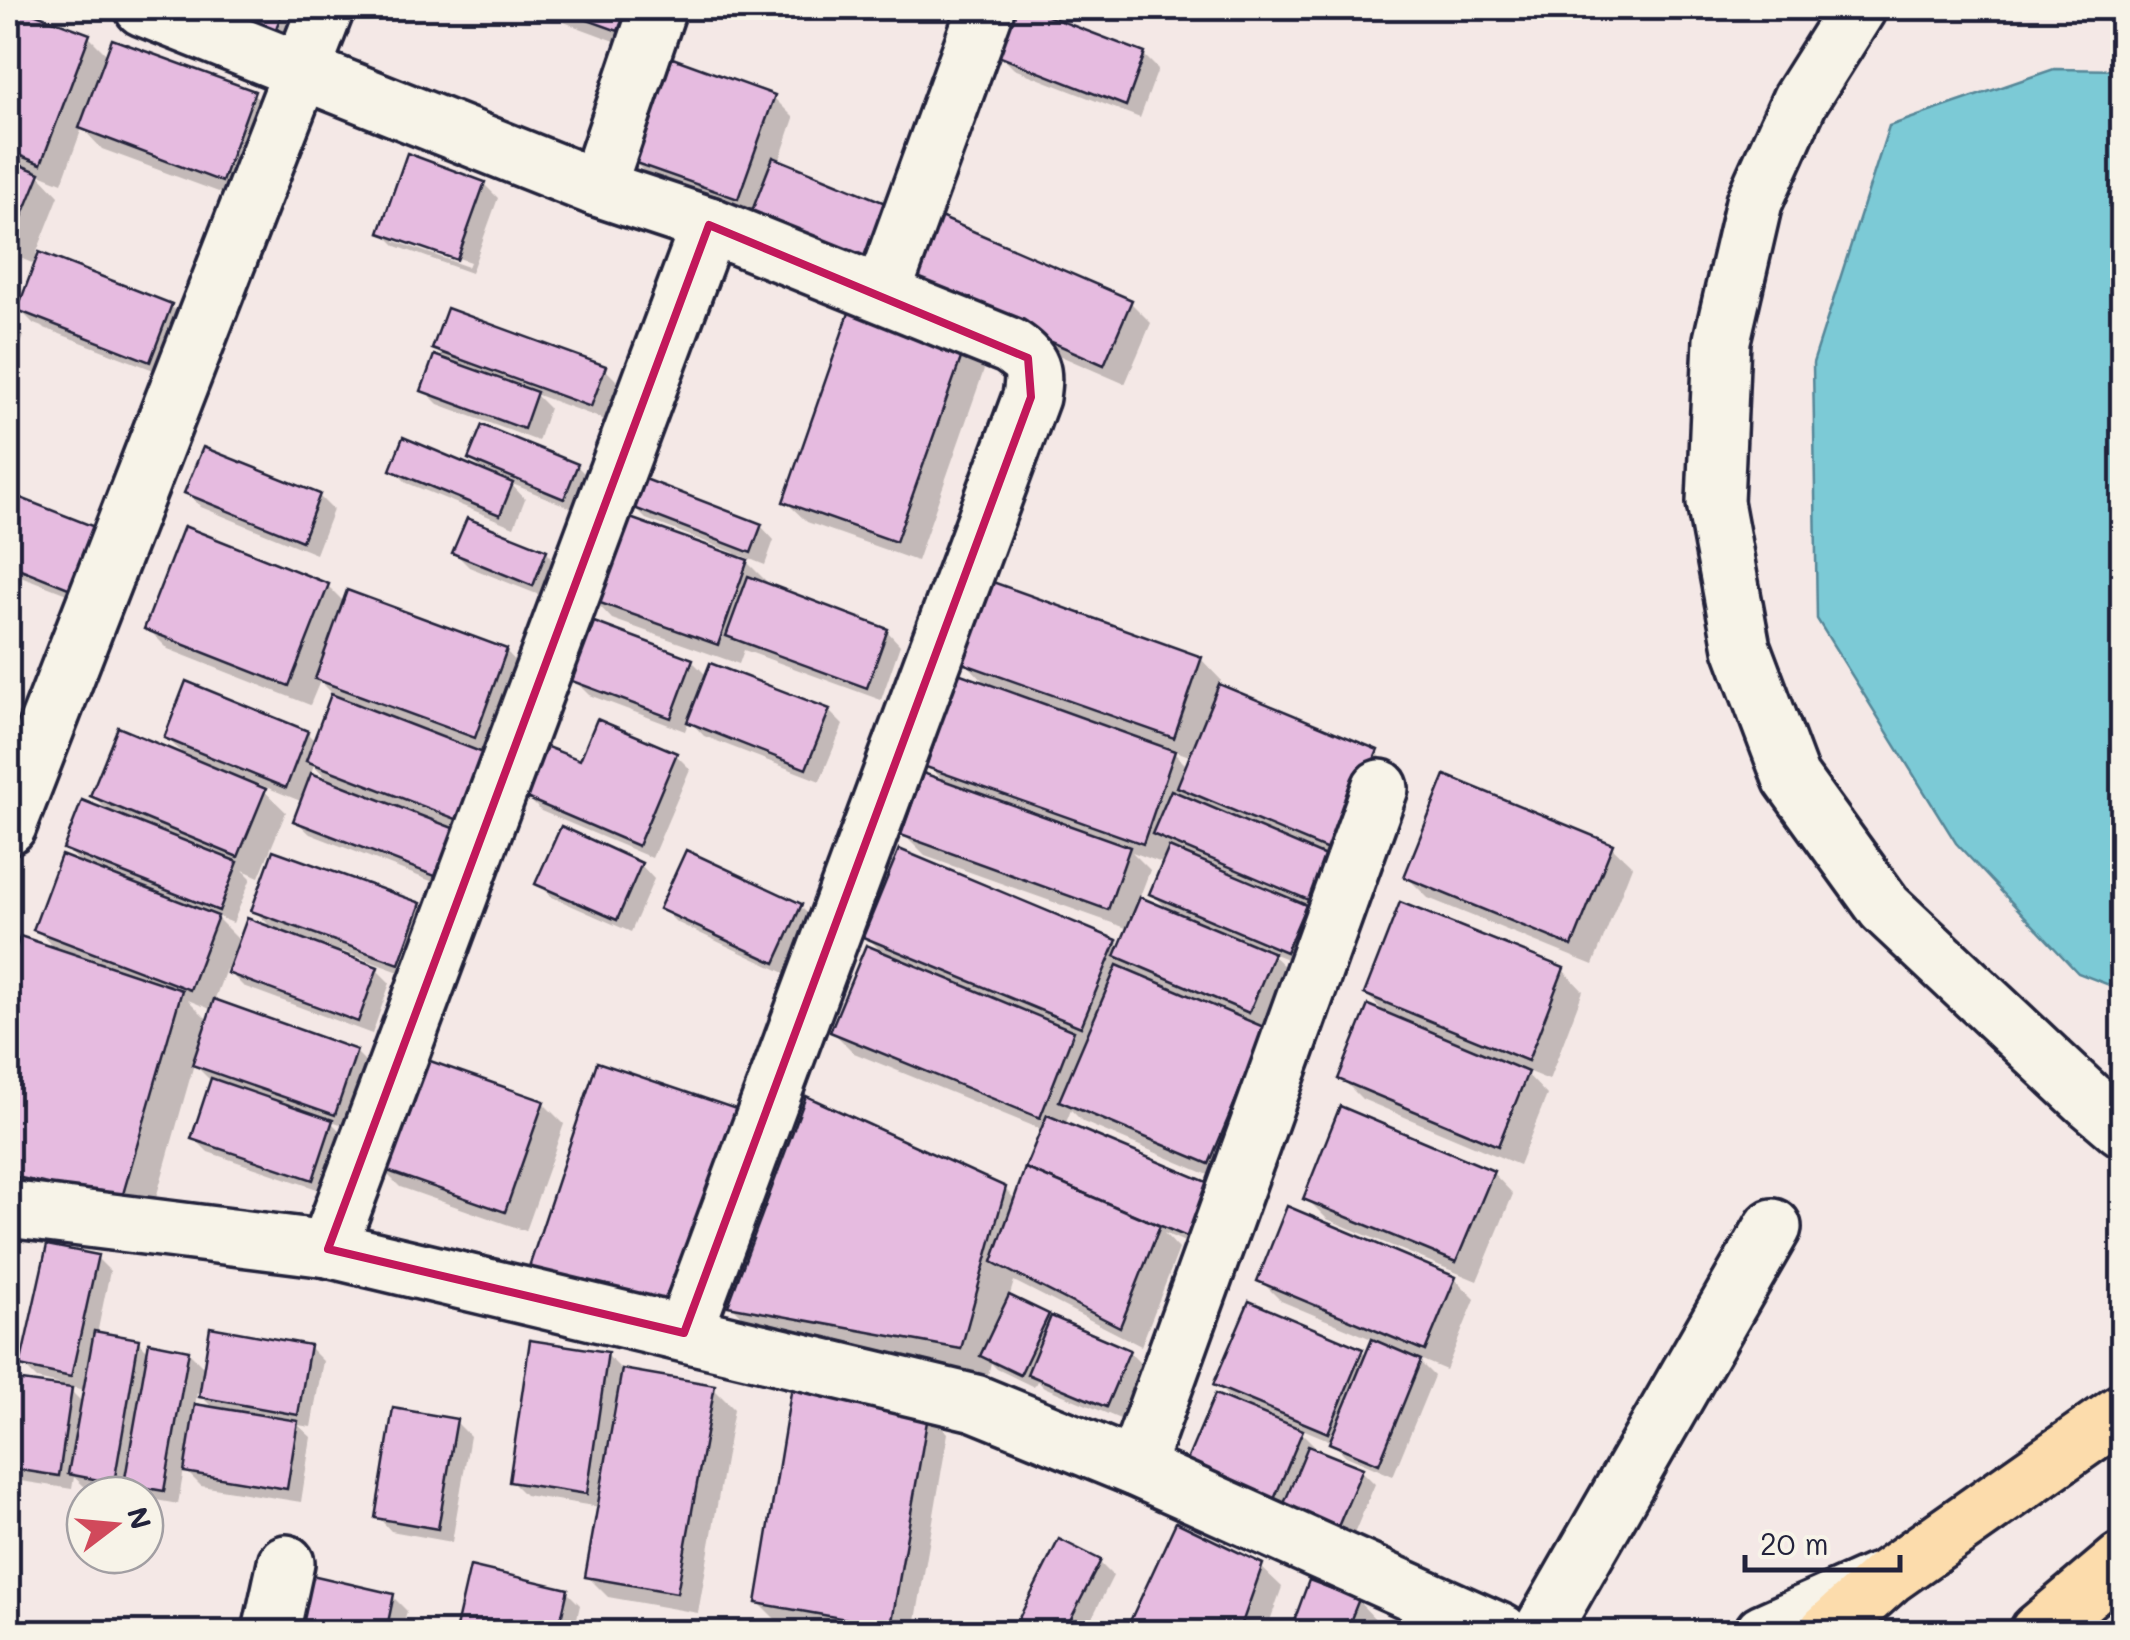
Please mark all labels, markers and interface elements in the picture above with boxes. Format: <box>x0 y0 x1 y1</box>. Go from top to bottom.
north arrow <box>65 1475 165 1575</box>
text: N <box>120 1503 160 1533</box>
scale bar <box>1745 1510 1900 1572</box>
text: 20 m <box>1760 1523 1829 1563</box>

